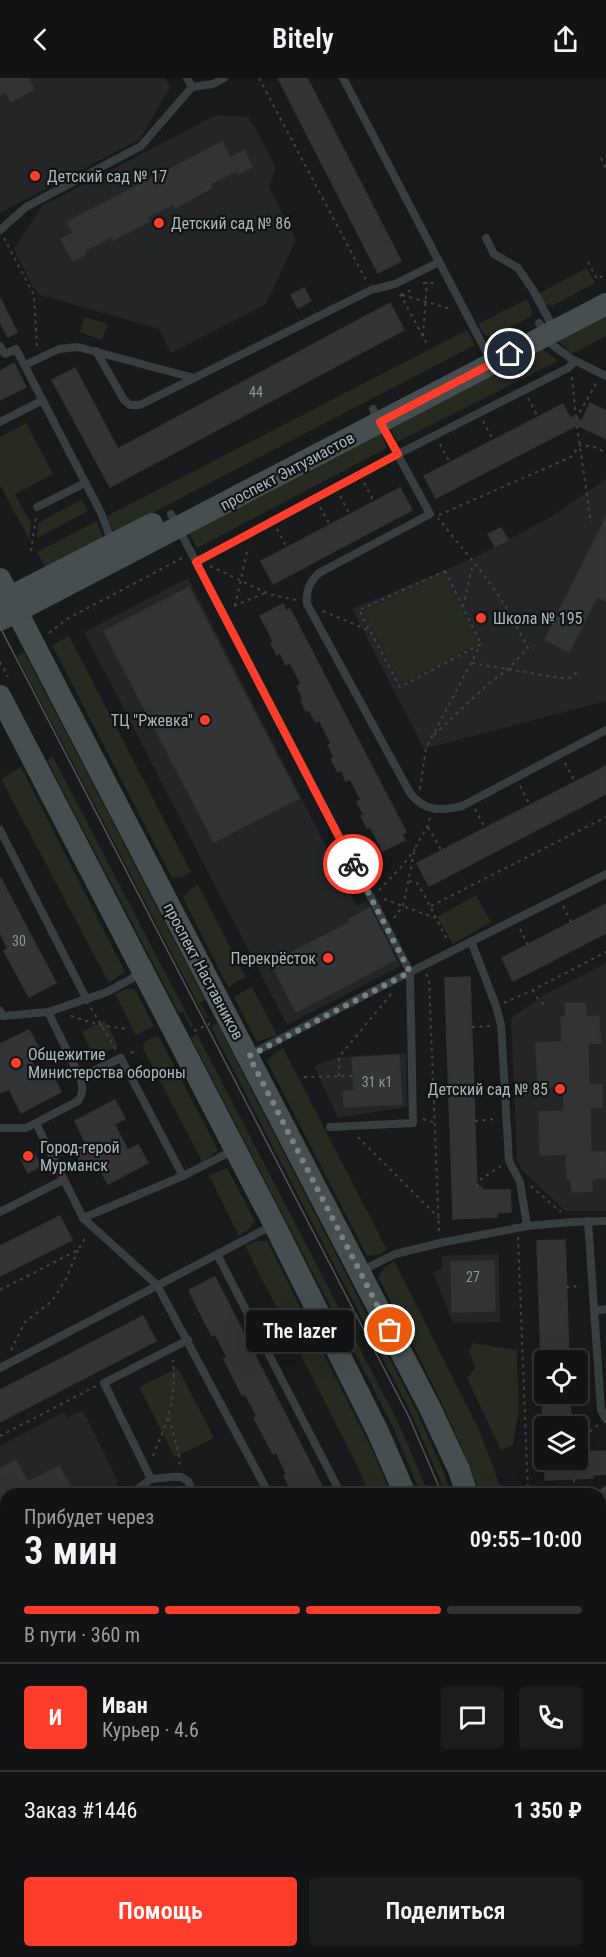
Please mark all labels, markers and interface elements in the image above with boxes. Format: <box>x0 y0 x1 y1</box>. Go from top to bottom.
icon: back <box>24 23 57 56</box>
text: Bitely <box>272 23 334 55</box>
icon: share <box>549 23 582 56</box>
place label: Детский сад № 17 <box>47 167 167 186</box>
marker: Детский сад № 17 <box>28 169 42 183</box>
place label: Детский сад № 86 <box>171 214 291 233</box>
marker: Детский сад № 86 <box>152 216 166 230</box>
pin <box>484 328 535 379</box>
icon: home <box>493 337 526 370</box>
house number: 44 <box>249 384 263 400</box>
street label: проспект Энтузиастов <box>217 428 358 515</box>
place label: Школа № 195 <box>493 609 583 628</box>
marker: Школа № 195 <box>474 611 488 625</box>
place label: ТЦ "Ржевка" <box>111 711 193 730</box>
marker: ТЦ "Ржевка" <box>198 713 212 727</box>
courier <box>323 834 383 894</box>
icon: bike <box>337 848 370 881</box>
street label: проспект Наставников <box>159 899 248 1043</box>
house number: 30 <box>12 933 26 949</box>
place label: Перекрёсток <box>231 949 316 968</box>
marker: Перекрёсток <box>321 951 335 965</box>
place label: Общежитие Министерства обороны <box>28 1045 186 1082</box>
marker: Общежитие Министерства обороны <box>9 1056 23 1070</box>
house number: 31 к1 <box>362 1074 392 1090</box>
place label: Детский сад № 85 <box>428 1080 548 1099</box>
marker: Детский сад № 85 <box>553 1082 567 1096</box>
place label: Город-герой Мурманск <box>40 1138 120 1175</box>
marker: Город-герой Мурманск <box>21 1149 35 1163</box>
house number: 27 <box>466 1269 480 1285</box>
pin <box>364 1304 415 1355</box>
callout: The lazer <box>246 1309 354 1351</box>
icon: bag <box>373 1313 406 1346</box>
text: The lazer <box>263 1319 337 1343</box>
map controls <box>534 1350 588 1470</box>
button: locate <box>534 1350 588 1404</box>
button: layers <box>534 1416 588 1470</box>
text: Прибудет через <box>24 1505 154 1529</box>
text: 09:55–10:00 <box>470 1527 582 1552</box>
text: 3 мин <box>24 1528 117 1574</box>
text: В пути · 360 m <box>24 1623 140 1647</box>
button: chat <box>441 1686 504 1749</box>
button: phone <box>519 1686 582 1749</box>
text: Иван <box>102 1693 148 1718</box>
text: И <box>49 1705 62 1730</box>
text: Курьер · 4.6 <box>102 1718 199 1742</box>
text: Заказ #1446 <box>24 1798 137 1823</box>
text: 1 350 ₽ <box>514 1798 582 1823</box>
button: Помощь <box>24 1877 297 1946</box>
button: Поделиться <box>309 1877 582 1946</box>

